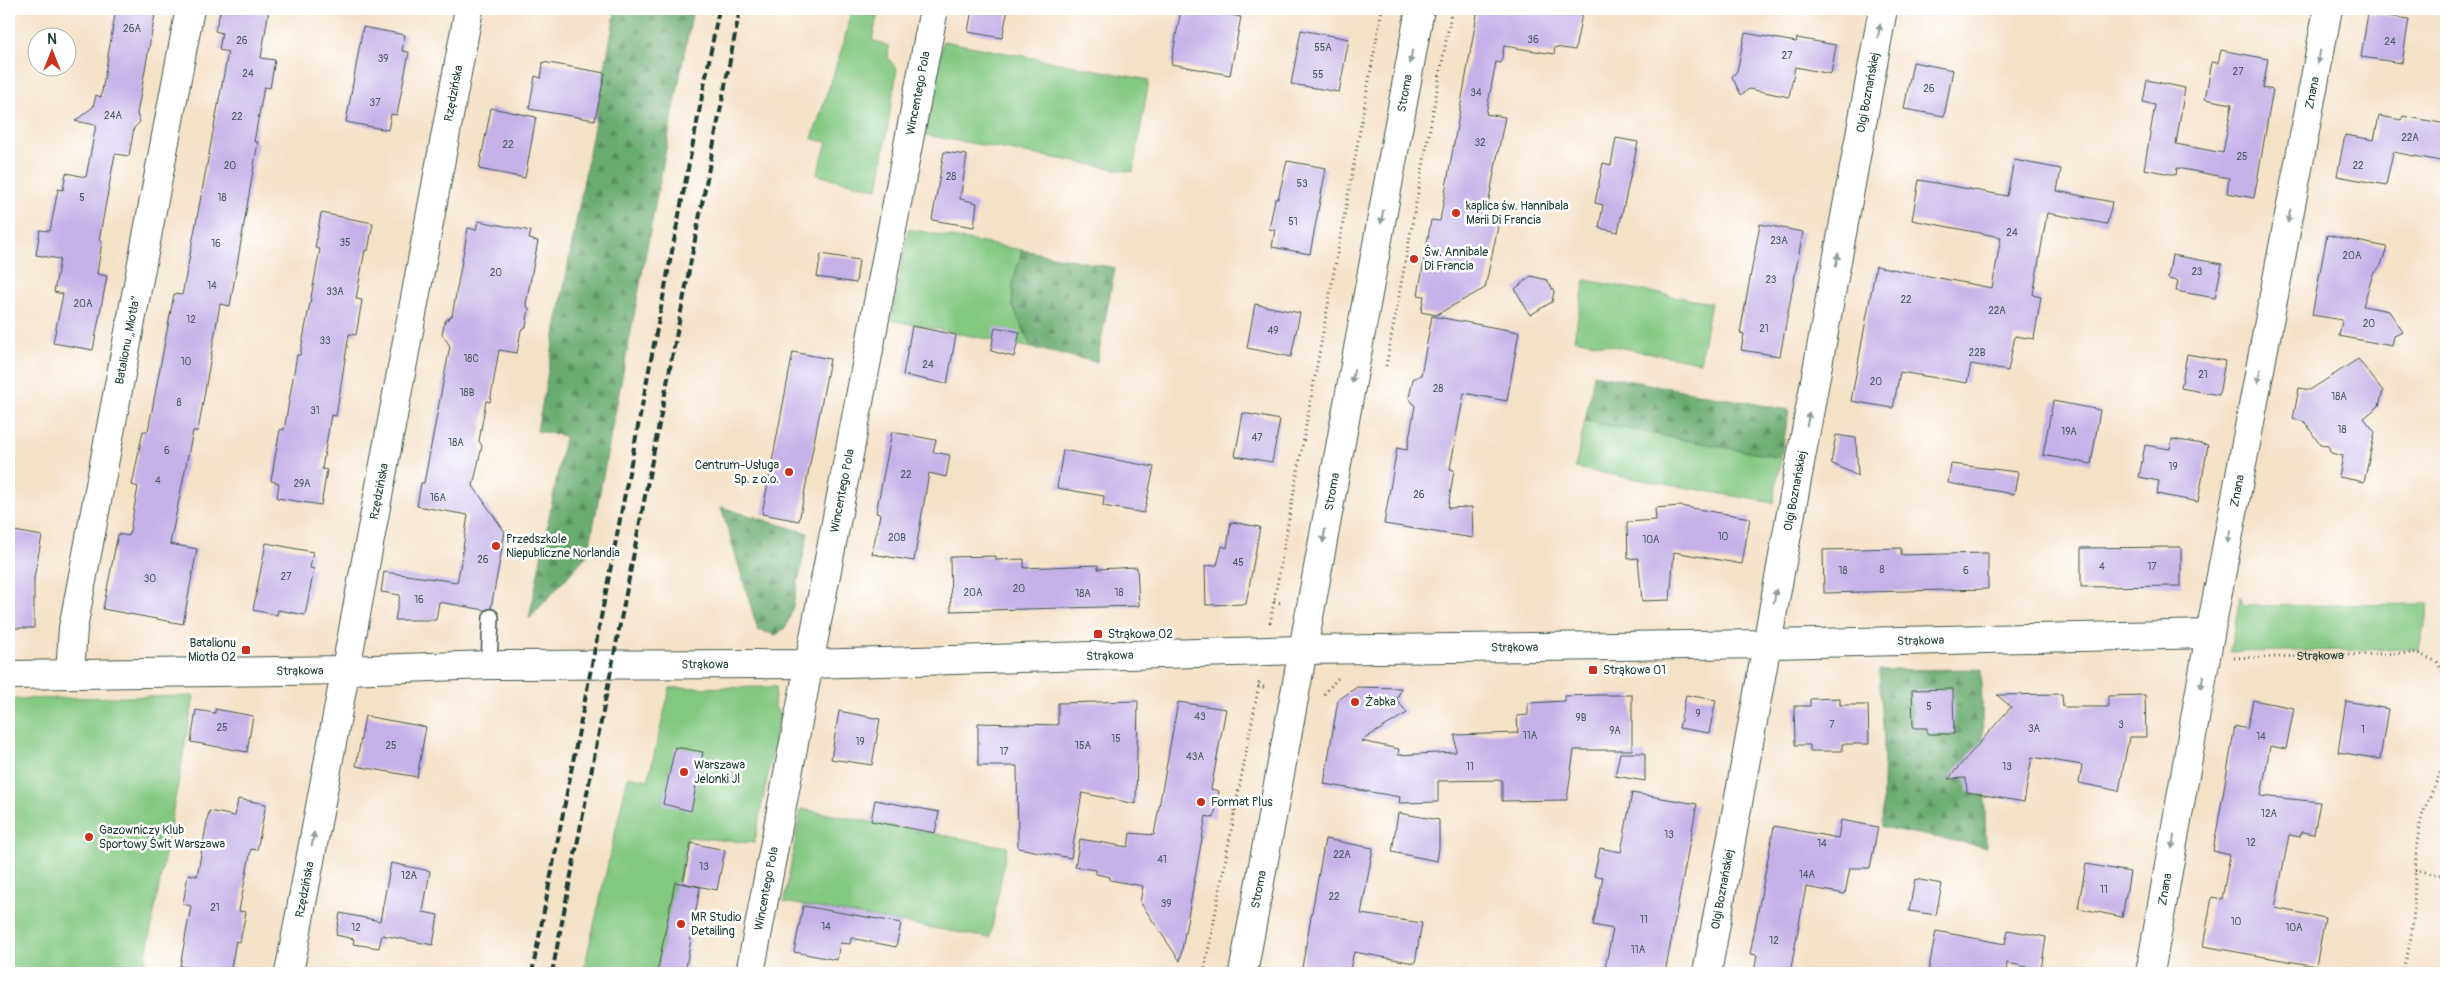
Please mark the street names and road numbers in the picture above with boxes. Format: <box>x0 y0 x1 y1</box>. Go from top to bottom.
street label: Wincentego Pola <box>903 49 933 136</box>
street label: Olgi Boznańskiej <box>1853 51 1882 134</box>
street label: Rzędzińska <box>441 63 466 123</box>
street label: Stroma <box>1394 73 1416 113</box>
street label: Znana <box>2302 75 2323 110</box>
street label: Batalionu „Miotła” <box>112 295 143 386</box>
street label: Wincentego Pola <box>827 447 857 534</box>
street label: Olgi Boznańskiej <box>1780 449 1810 532</box>
street label: Rzędzińska <box>366 462 392 521</box>
street label: Stroma <box>1321 471 1343 512</box>
street label: Znana <box>2227 473 2248 508</box>
street label: Strąkowa <box>1897 632 1945 649</box>
street label: Strąkowa <box>1491 639 1539 655</box>
street label: Strąkowa <box>1086 647 1134 664</box>
street label: Strąkowa <box>2296 648 2344 664</box>
street label: Strąkowa <box>681 657 729 672</box>
street label: Strąkowa <box>276 663 324 679</box>
street label: Wincentego Pola <box>751 845 782 932</box>
street label: Olgi Boznańskiej <box>1708 848 1737 931</box>
street label: Rzędzińska <box>292 860 317 919</box>
street label: Stroma <box>1248 869 1269 910</box>
street label: Znana <box>2155 872 2175 907</box>

